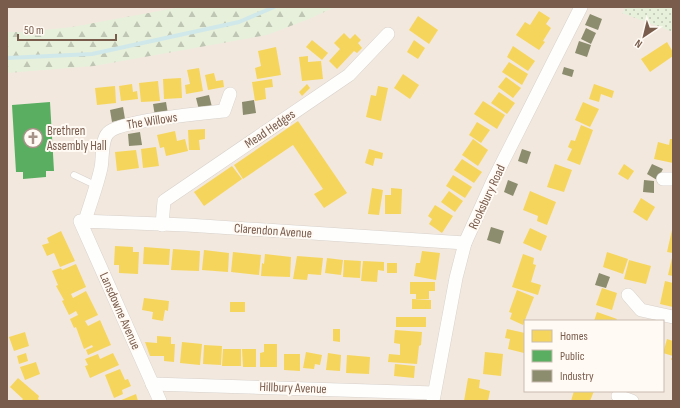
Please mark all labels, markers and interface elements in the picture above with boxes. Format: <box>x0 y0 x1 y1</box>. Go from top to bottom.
scale bar <box>18 16 116 42</box>
north arrow <box>624 16 664 56</box>
text: 50 m <box>24 23 44 38</box>
text: N <box>632 37 645 51</box>
street label: Mead Hedges <box>242 106 299 152</box>
street label: The Willows <box>126 109 179 133</box>
place label: Brethren Assembly Hall <box>46 123 107 154</box>
church icon: Brethren Assembly Hall <box>22 127 44 149</box>
street label: Rooksbury Road <box>465 162 509 232</box>
street label: Clarendon Avenue <box>233 220 313 242</box>
street label: Lansdowne Avenue <box>96 270 144 352</box>
legend <box>524 320 664 392</box>
text: Homes <box>560 329 588 344</box>
text: Public <box>560 349 585 364</box>
text: Industry <box>560 369 594 384</box>
street label: Hillbury Avenue <box>259 379 327 397</box>

